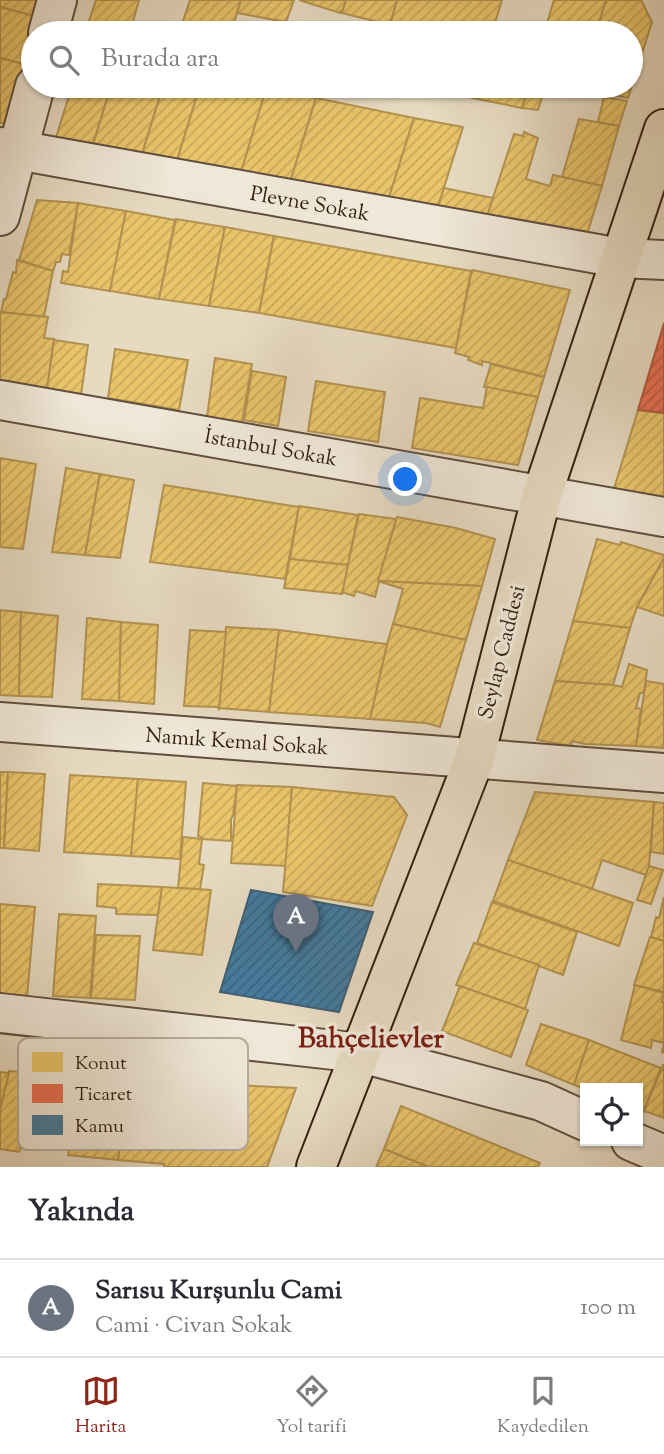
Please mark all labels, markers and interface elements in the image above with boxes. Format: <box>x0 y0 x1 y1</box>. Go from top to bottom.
search box <box>21 21 643 98</box>
icon: search <box>45 41 83 79</box>
text: Burada ara <box>101 41 219 78</box>
street label: Plevne Sokak <box>248 180 372 230</box>
street label: İstanbul Sokak <box>202 423 340 476</box>
your location <box>388 462 422 496</box>
street label: Seylap Caddesi <box>472 582 534 723</box>
street label: Namık Kemal Sokak <box>144 722 330 764</box>
pin: A <box>273 894 319 952</box>
district label: Bahçelievler <box>298 1020 445 1060</box>
legend <box>18 1038 248 1150</box>
text: Konut <box>75 1051 127 1078</box>
text: Ticaret <box>75 1082 133 1109</box>
map controls <box>580 1083 643 1146</box>
button: locate <box>580 1083 643 1146</box>
text: Kamu <box>75 1114 124 1141</box>
text: Yakında <box>28 1191 134 1234</box>
text: Sarısu Kurşunlu Cami <box>95 1273 342 1310</box>
text: A <box>42 1292 60 1325</box>
text: 100 m <box>580 1292 636 1325</box>
text: Cami · Civan Sokak <box>95 1310 293 1343</box>
tab: Harita <box>75 1372 126 1441</box>
tab: Yol tarifi <box>276 1372 347 1441</box>
tab: Kaydedilen <box>497 1372 589 1441</box>

